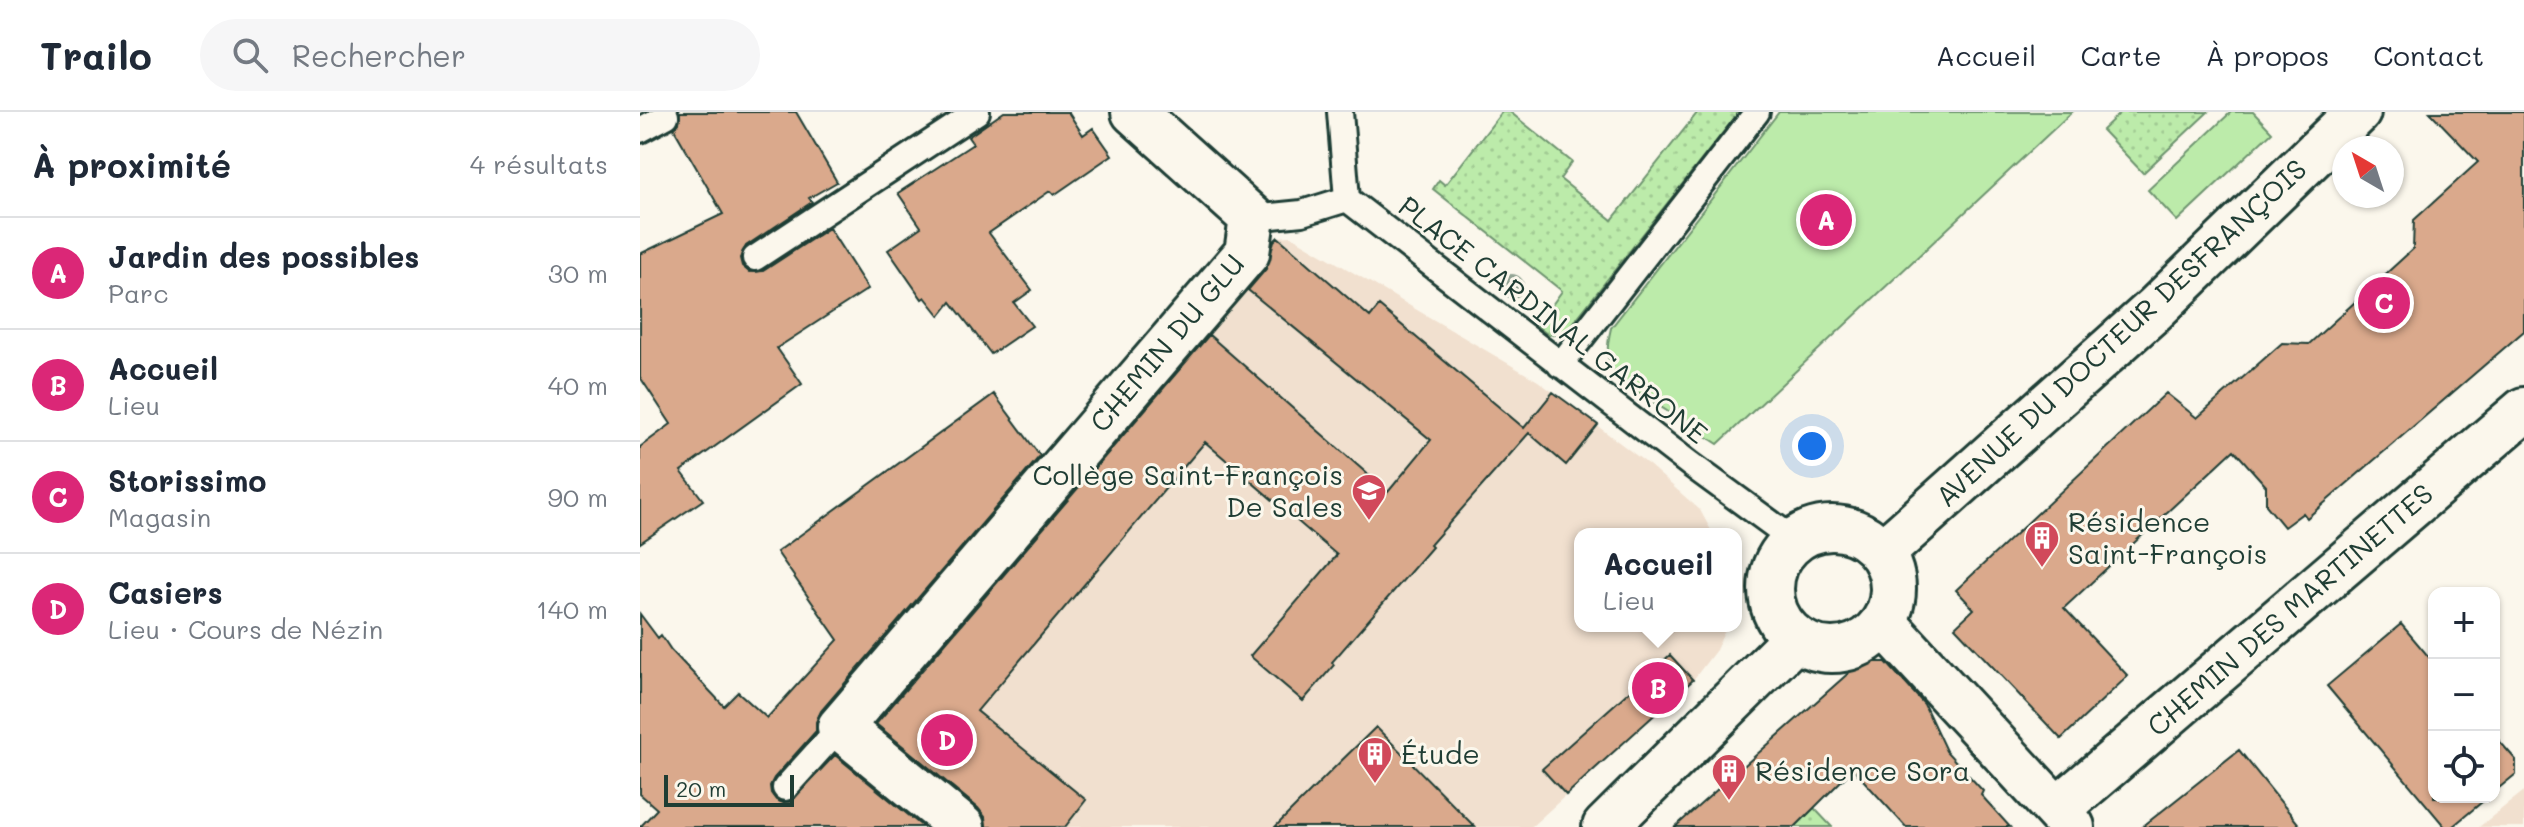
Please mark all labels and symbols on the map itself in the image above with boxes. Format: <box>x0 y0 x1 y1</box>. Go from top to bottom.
north arrow <box>2332 136 2404 208</box>
street label: AVENUE DU DOCTEUR DESFRANÇOIS <box>1927 151 2313 514</box>
street label: PLACE CARDINAL GARRONE <box>1392 187 1715 451</box>
pin: A <box>1800 190 1852 250</box>
street label: CHEMIN DU GLU <box>1081 246 1251 439</box>
pin: C <box>2358 273 2410 333</box>
your location <box>1792 426 1832 466</box>
place label: Collège Saint-François De Sales <box>1033 456 1343 524</box>
school or university icon: Collège Saint-François De Sales <box>1350 472 1388 522</box>
street label: CHEMIN DES MARTINETTES <box>2139 475 2440 743</box>
place label: Résidence Saint-François <box>2068 503 2267 571</box>
building icon: Résidence Saint-François <box>2023 519 2061 569</box>
pin: B <box>1632 658 1684 718</box>
pin: D <box>921 710 973 770</box>
building icon: Étude <box>1356 735 1394 785</box>
place label: Étude <box>1401 735 1480 771</box>
building icon: Résidence Sora <box>1710 752 1748 802</box>
place label: Résidence Sora <box>1755 752 1970 788</box>
scale bar <box>664 771 794 807</box>

